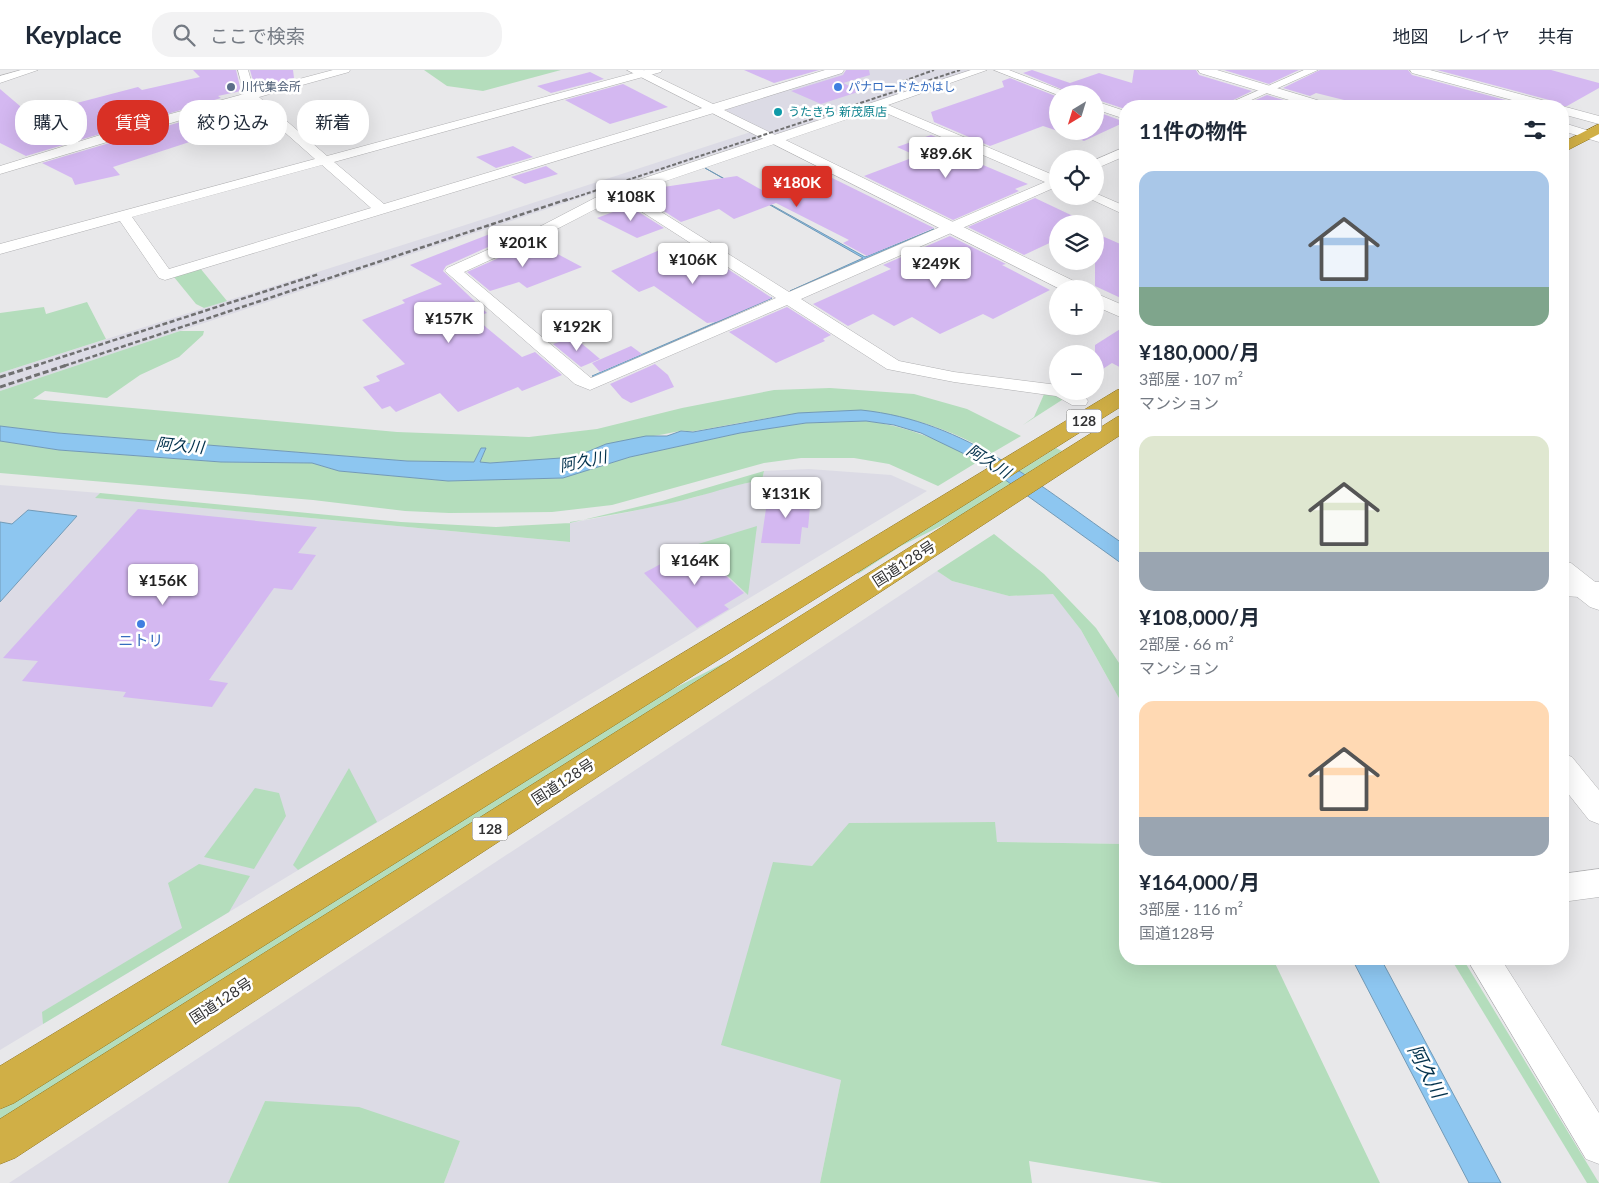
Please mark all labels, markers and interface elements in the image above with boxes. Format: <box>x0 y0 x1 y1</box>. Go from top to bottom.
search box <box>152 12 502 57</box>
text: Keyplace <box>25 20 122 49</box>
icon: search <box>170 21 198 49</box>
text: ここで検索 <box>210 24 305 47</box>
text: 地図 <box>1393 25 1429 47</box>
text: レイヤ <box>1457 25 1510 47</box>
text: 共有 <box>1538 25 1574 47</box>
place label: 川代集会所 <box>241 79 301 94</box>
place label: パナロードたかはし <box>848 79 956 94</box>
marker: 川代集会所 <box>225 81 237 93</box>
marker: パナロードたかはし <box>832 81 844 93</box>
north arrow <box>1049 85 1104 140</box>
map controls <box>1049 85 1104 400</box>
chip: 購入 <box>15 100 87 145</box>
chip: 賃貸 <box>97 100 169 145</box>
chip: 絞り込み <box>179 100 287 145</box>
chip: 新着 <box>297 100 369 145</box>
place label: うたきち 新茂原店 <box>788 104 887 119</box>
marker: うたきち 新茂原店 <box>772 106 784 118</box>
icon: filters <box>1521 116 1549 144</box>
text: 11件の物件 <box>1139 118 1247 143</box>
pin: ¥89.6K <box>905 136 987 179</box>
text: ¥89.6K <box>920 143 972 162</box>
button: locate <box>1049 150 1104 205</box>
pin: ¥180K <box>762 166 832 208</box>
text: ¥180K <box>773 172 821 191</box>
pin: ¥108K <box>596 180 666 222</box>
text: ¥108K <box>607 186 655 205</box>
icon: home <box>1299 204 1389 294</box>
button: layers <box>1049 215 1104 270</box>
pin: ¥201K <box>488 226 558 268</box>
text: ¥201K <box>499 232 547 251</box>
pin: ¥106K <box>658 242 728 285</box>
pin: ¥249K <box>901 246 971 289</box>
text: ¥106K <box>669 249 717 268</box>
text: ¥249K <box>912 253 960 272</box>
button: + <box>1049 280 1104 335</box>
pin: ¥157K <box>414 302 484 344</box>
text: ¥157K <box>425 308 473 327</box>
pin: ¥192K <box>542 310 612 352</box>
text: ¥192K <box>553 316 601 335</box>
text: ¥180,000/月 <box>1139 339 1260 364</box>
button: − <box>1049 345 1104 400</box>
text: 3部屋 · 107 m² <box>1139 369 1243 388</box>
text: マンション <box>1139 393 1219 412</box>
road number: 128 <box>1066 410 1102 432</box>
water label: 阿久川 <box>155 433 207 456</box>
water label: 阿久川 <box>964 440 1016 482</box>
water label: 阿久川 <box>557 446 610 475</box>
icon: home <box>1299 469 1389 559</box>
pin: ¥131K <box>751 476 821 519</box>
text: ¥131K <box>762 483 810 502</box>
street label: 国道128号 <box>869 536 938 590</box>
pin: ¥164K <box>660 544 730 586</box>
text: ¥164K <box>671 550 719 569</box>
pin: ¥156K <box>128 564 198 606</box>
text: ¥156K <box>139 570 187 589</box>
text: ¥108,000/月 <box>1139 604 1260 629</box>
marker: ニトリ <box>135 618 147 630</box>
place label: ニトリ <box>118 631 164 649</box>
text: 2部屋 · 66 m² <box>1139 634 1234 653</box>
text: マンション <box>1139 658 1219 677</box>
icon: home <box>1299 734 1389 824</box>
street label: 国道128号 <box>528 754 597 808</box>
road number: 128 <box>472 818 508 841</box>
text: ¥164,000/月 <box>1139 869 1260 894</box>
text: 3部屋 · 116 m² <box>1139 899 1243 918</box>
text: 国道128号 <box>1139 923 1215 942</box>
street label: 国道128号 <box>186 973 255 1027</box>
water label: 阿久川 <box>1404 1040 1452 1103</box>

